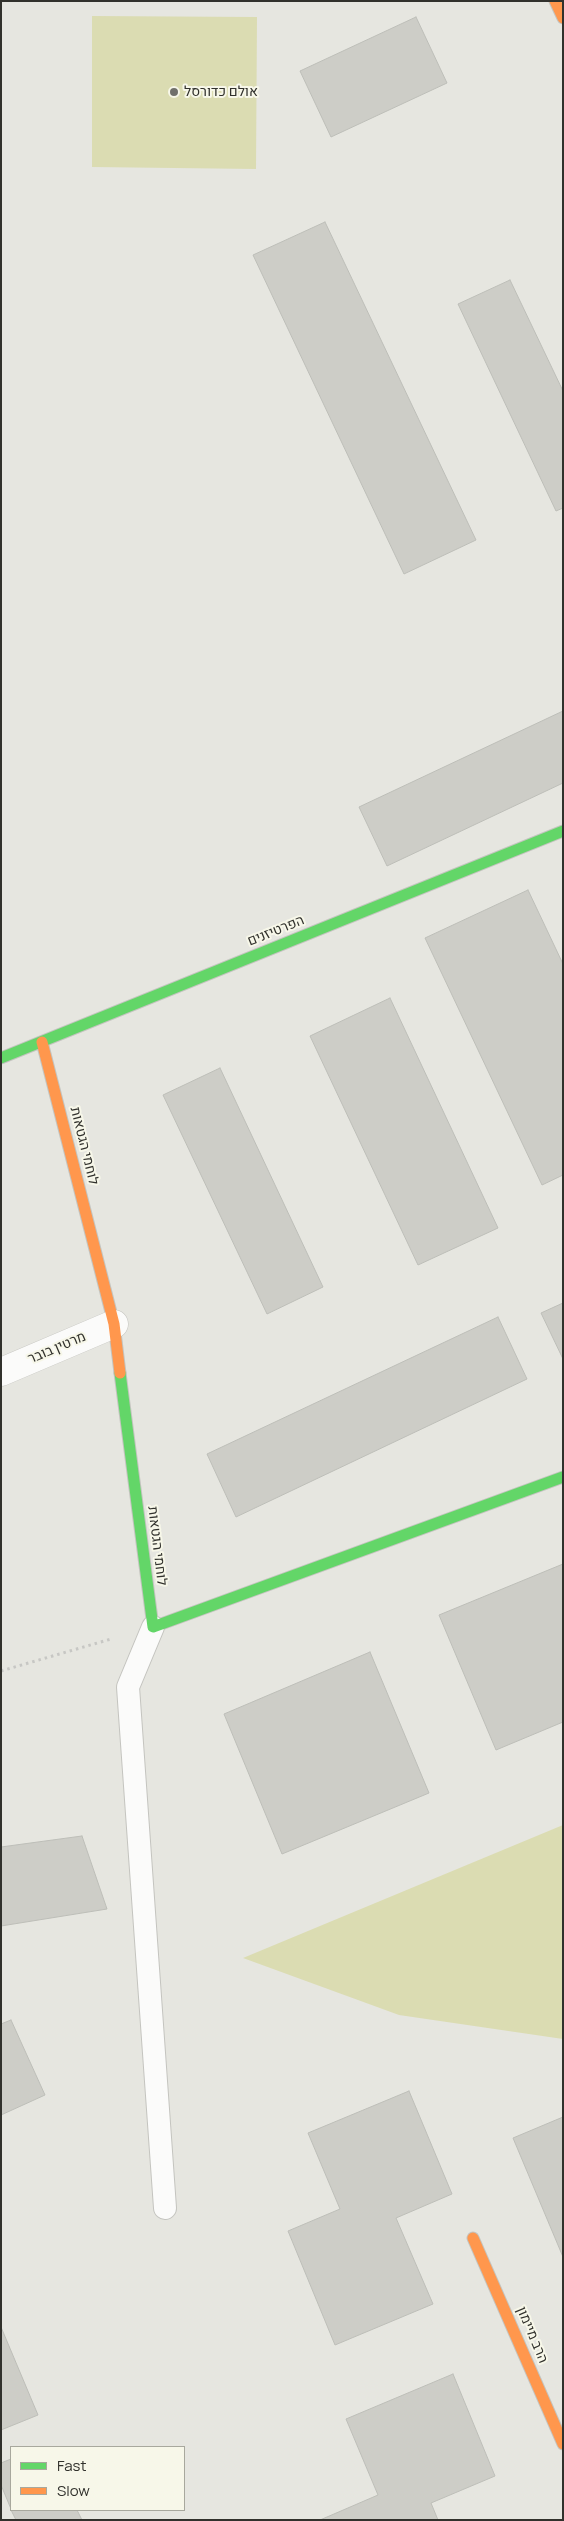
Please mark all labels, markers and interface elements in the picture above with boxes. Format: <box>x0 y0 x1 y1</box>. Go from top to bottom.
place label: אולם כדורסל <box>184 84 258 100</box>
marker: אולם כדורסל <box>168 86 180 98</box>
street label: הפרטיזנים <box>245 912 307 950</box>
street label: לוחמי הגטאות <box>66 1105 102 1187</box>
street label: מרטין בובר <box>26 1328 88 1368</box>
street label: לוחמי הגטאות <box>144 1505 170 1587</box>
street label: הרב מיימון <box>513 2304 551 2366</box>
legend <box>10 2446 185 2511</box>
text: Fast <box>57 2455 86 2476</box>
text: Slow <box>57 2480 90 2501</box>

